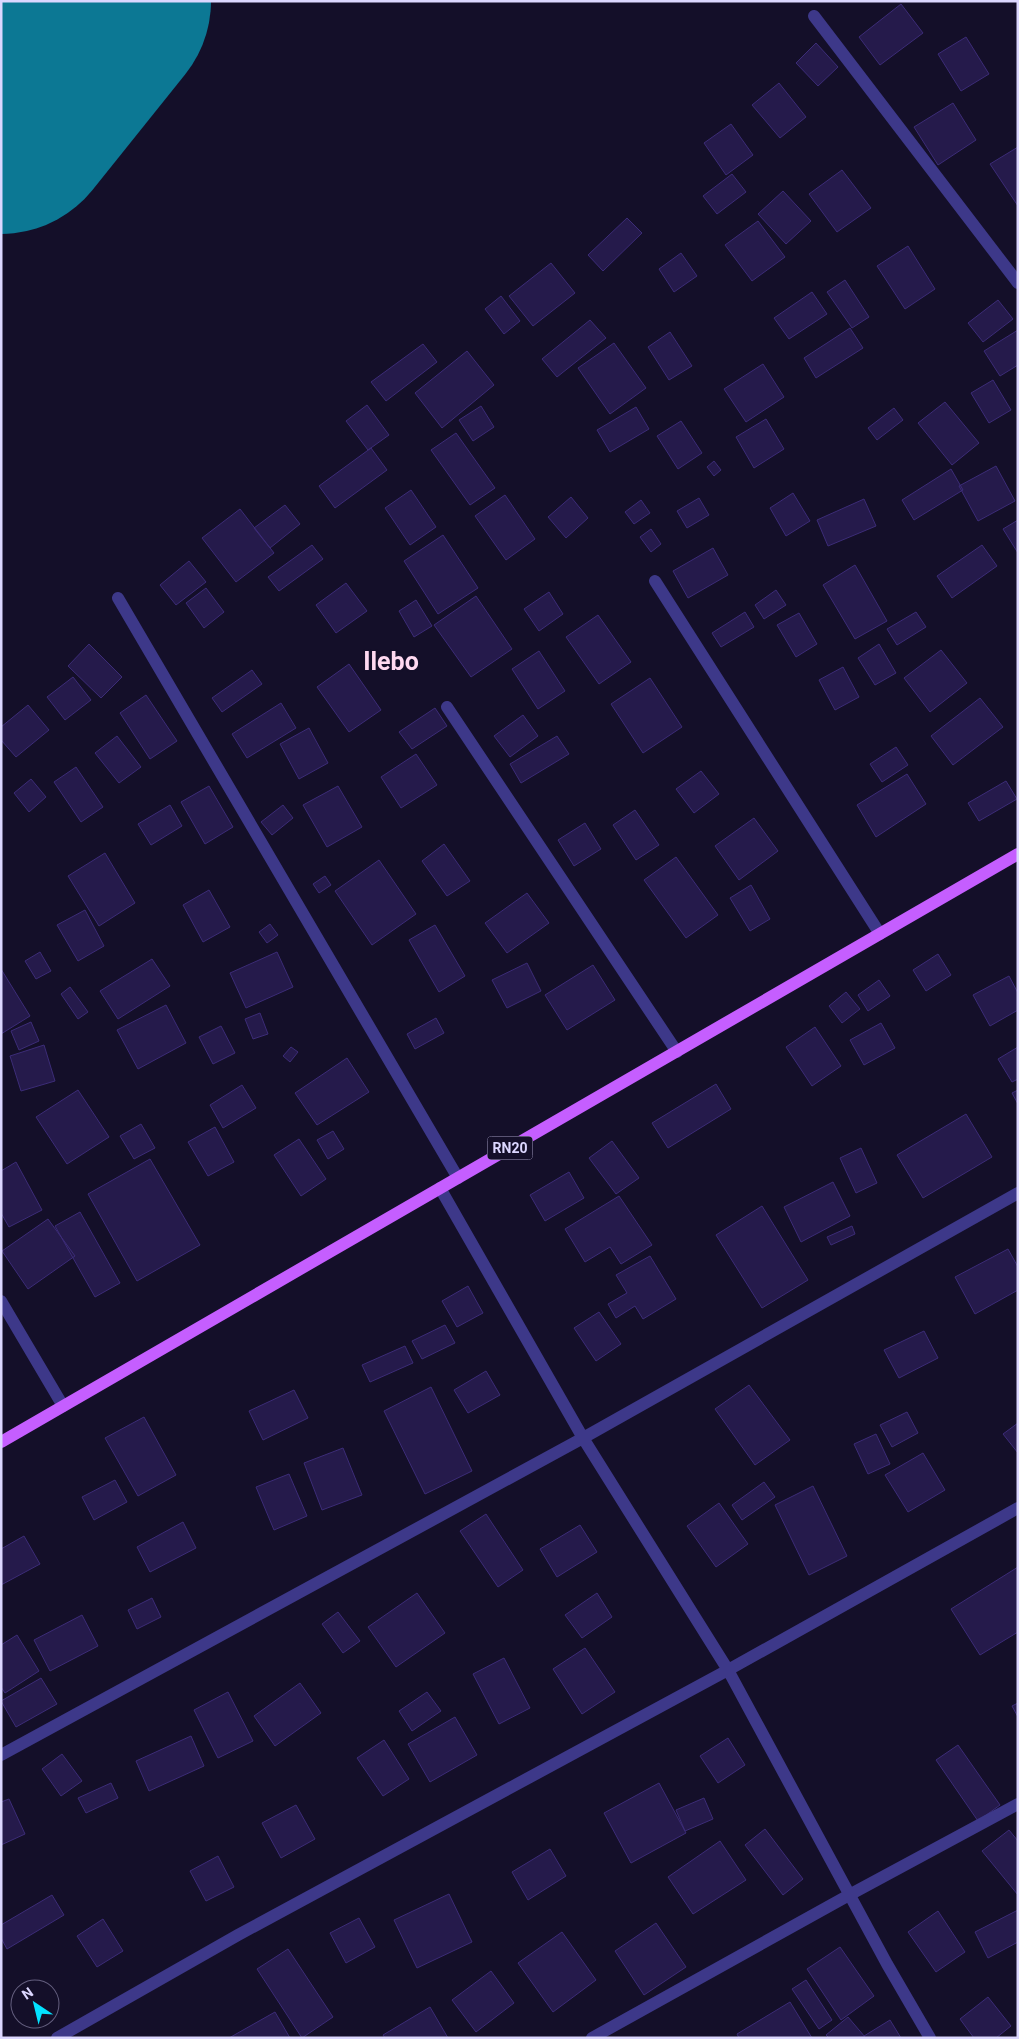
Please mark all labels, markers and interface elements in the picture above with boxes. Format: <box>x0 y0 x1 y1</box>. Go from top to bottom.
district label: Ilebo <box>363 647 419 676</box>
road number: RN20 <box>488 1136 532 1160</box>
north arrow <box>10 1979 60 2029</box>
text: N <box>19 1984 36 2003</box>

